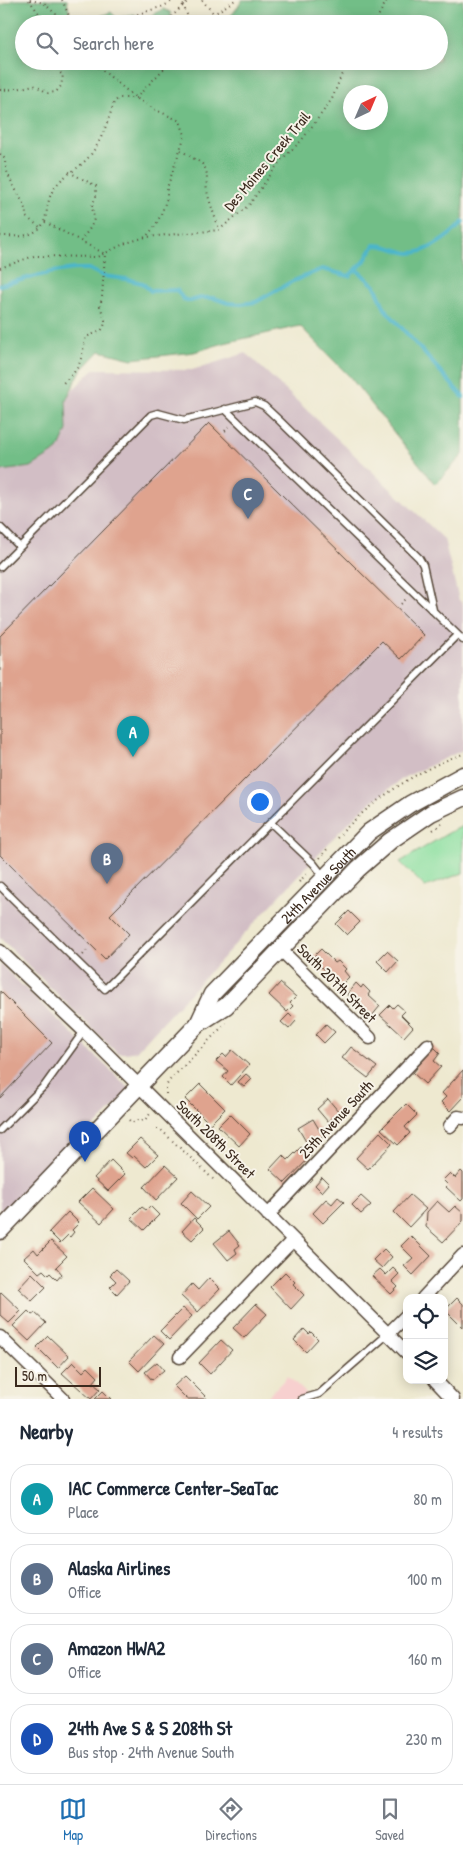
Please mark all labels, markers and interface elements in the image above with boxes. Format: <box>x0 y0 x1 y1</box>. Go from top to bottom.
search box <box>15 15 448 70</box>
icon: search <box>33 29 61 57</box>
text: Search here <box>73 30 154 56</box>
north arrow <box>343 85 388 130</box>
street label: Des Moines Creek Trail <box>219 107 315 215</box>
pin: C <box>232 478 264 519</box>
pin: A <box>117 716 149 757</box>
your location <box>247 789 273 815</box>
street label: 24th Avenue South <box>276 842 360 928</box>
pin: B <box>91 843 123 884</box>
street label: South 207th Street <box>293 939 382 1028</box>
street label: 25th Avenue South <box>294 1075 378 1163</box>
street label: South 208th Street <box>172 1095 261 1184</box>
pin: D <box>69 1121 101 1162</box>
map controls <box>403 1294 448 1384</box>
button: locate <box>403 1294 448 1339</box>
button: layers <box>403 1339 448 1384</box>
scale bar <box>15 1364 101 1387</box>
text: 50 m <box>22 1366 47 1385</box>
text: Nearby <box>20 1417 73 1446</box>
text: 4 results <box>392 1421 443 1443</box>
text: IAC Commerce Center–SeaTac <box>68 1475 278 1501</box>
text: A <box>33 1488 41 1510</box>
text: 80 m <box>413 1488 442 1510</box>
text: Place <box>68 1501 99 1523</box>
text: Alaska Airlines <box>68 1555 170 1581</box>
text: B <box>33 1568 41 1590</box>
text: 100 m <box>407 1568 442 1590</box>
text: Office <box>68 1581 101 1603</box>
text: Amazon HWA2 <box>68 1635 165 1661</box>
text: C <box>33 1648 41 1670</box>
text: 160 m <box>408 1648 442 1670</box>
text: Office <box>68 1661 101 1683</box>
text: 24th Ave S & S 208th St <box>68 1715 232 1741</box>
text: D <box>33 1728 41 1750</box>
text: 230 m <box>406 1728 442 1750</box>
text: Bus stop · 24th Avenue South <box>68 1741 234 1763</box>
tab: Map <box>59 1795 87 1844</box>
tab: Directions <box>205 1795 257 1844</box>
tab: Saved <box>375 1795 404 1844</box>

